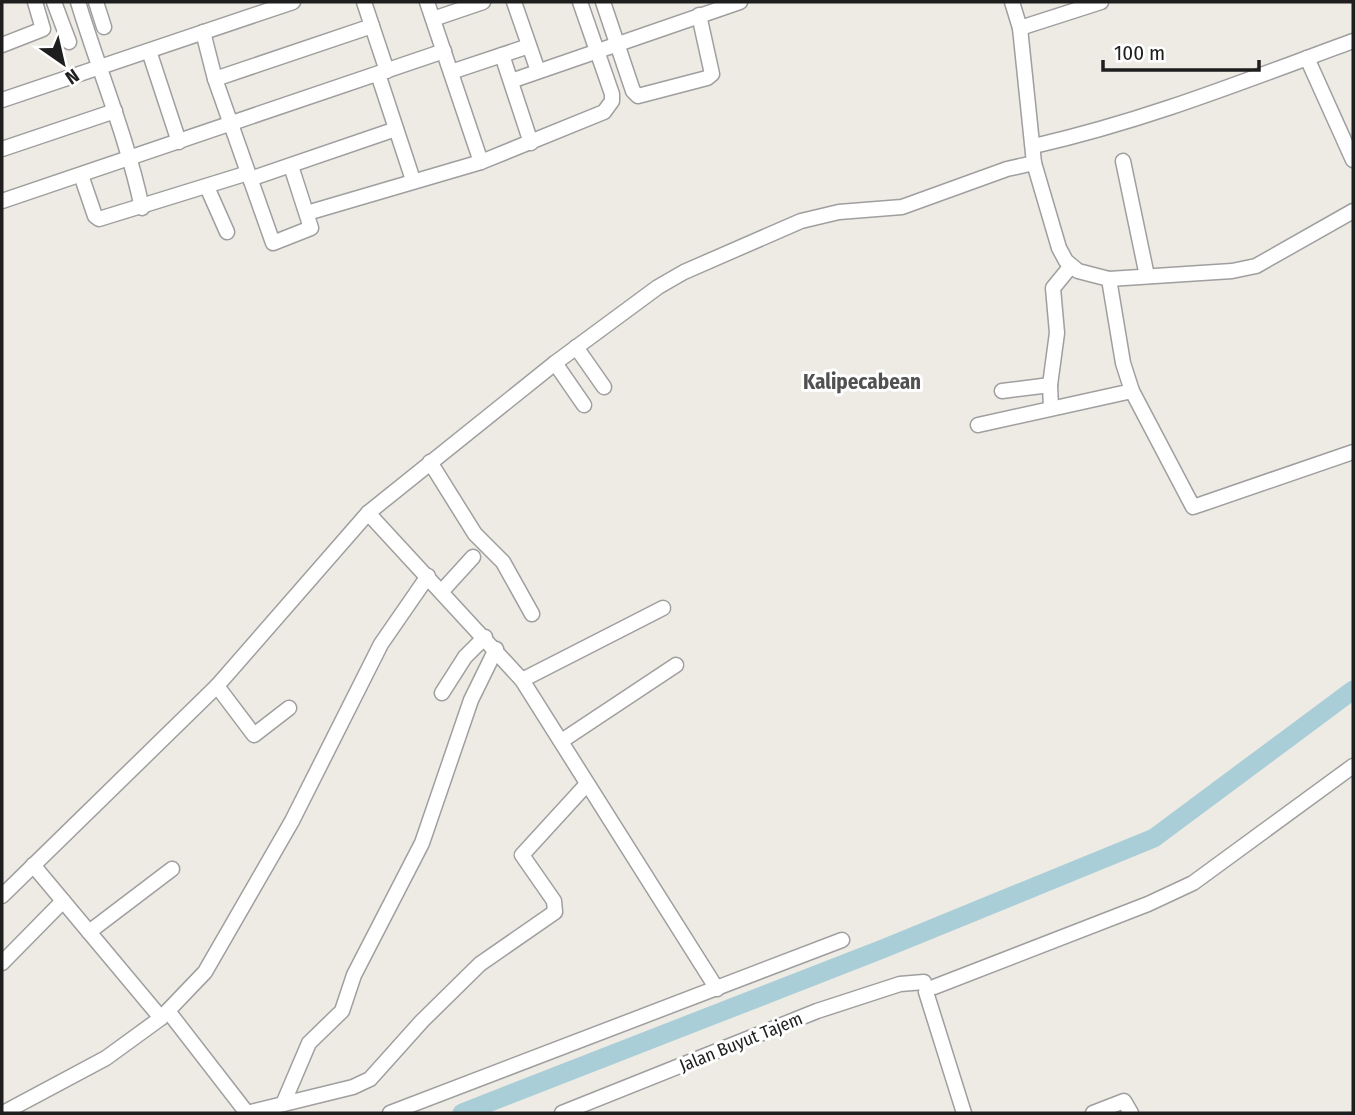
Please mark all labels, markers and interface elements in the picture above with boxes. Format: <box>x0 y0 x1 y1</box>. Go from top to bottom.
north arrow <box>28 28 98 98</box>
scale bar <box>1103 28 1259 72</box>
text: 100 m <box>1114 40 1165 66</box>
text: N <box>61 64 83 89</box>
district label: Kalipecabean <box>803 369 921 395</box>
street label: Jalan Buyut Tajem <box>676 1007 806 1077</box>

